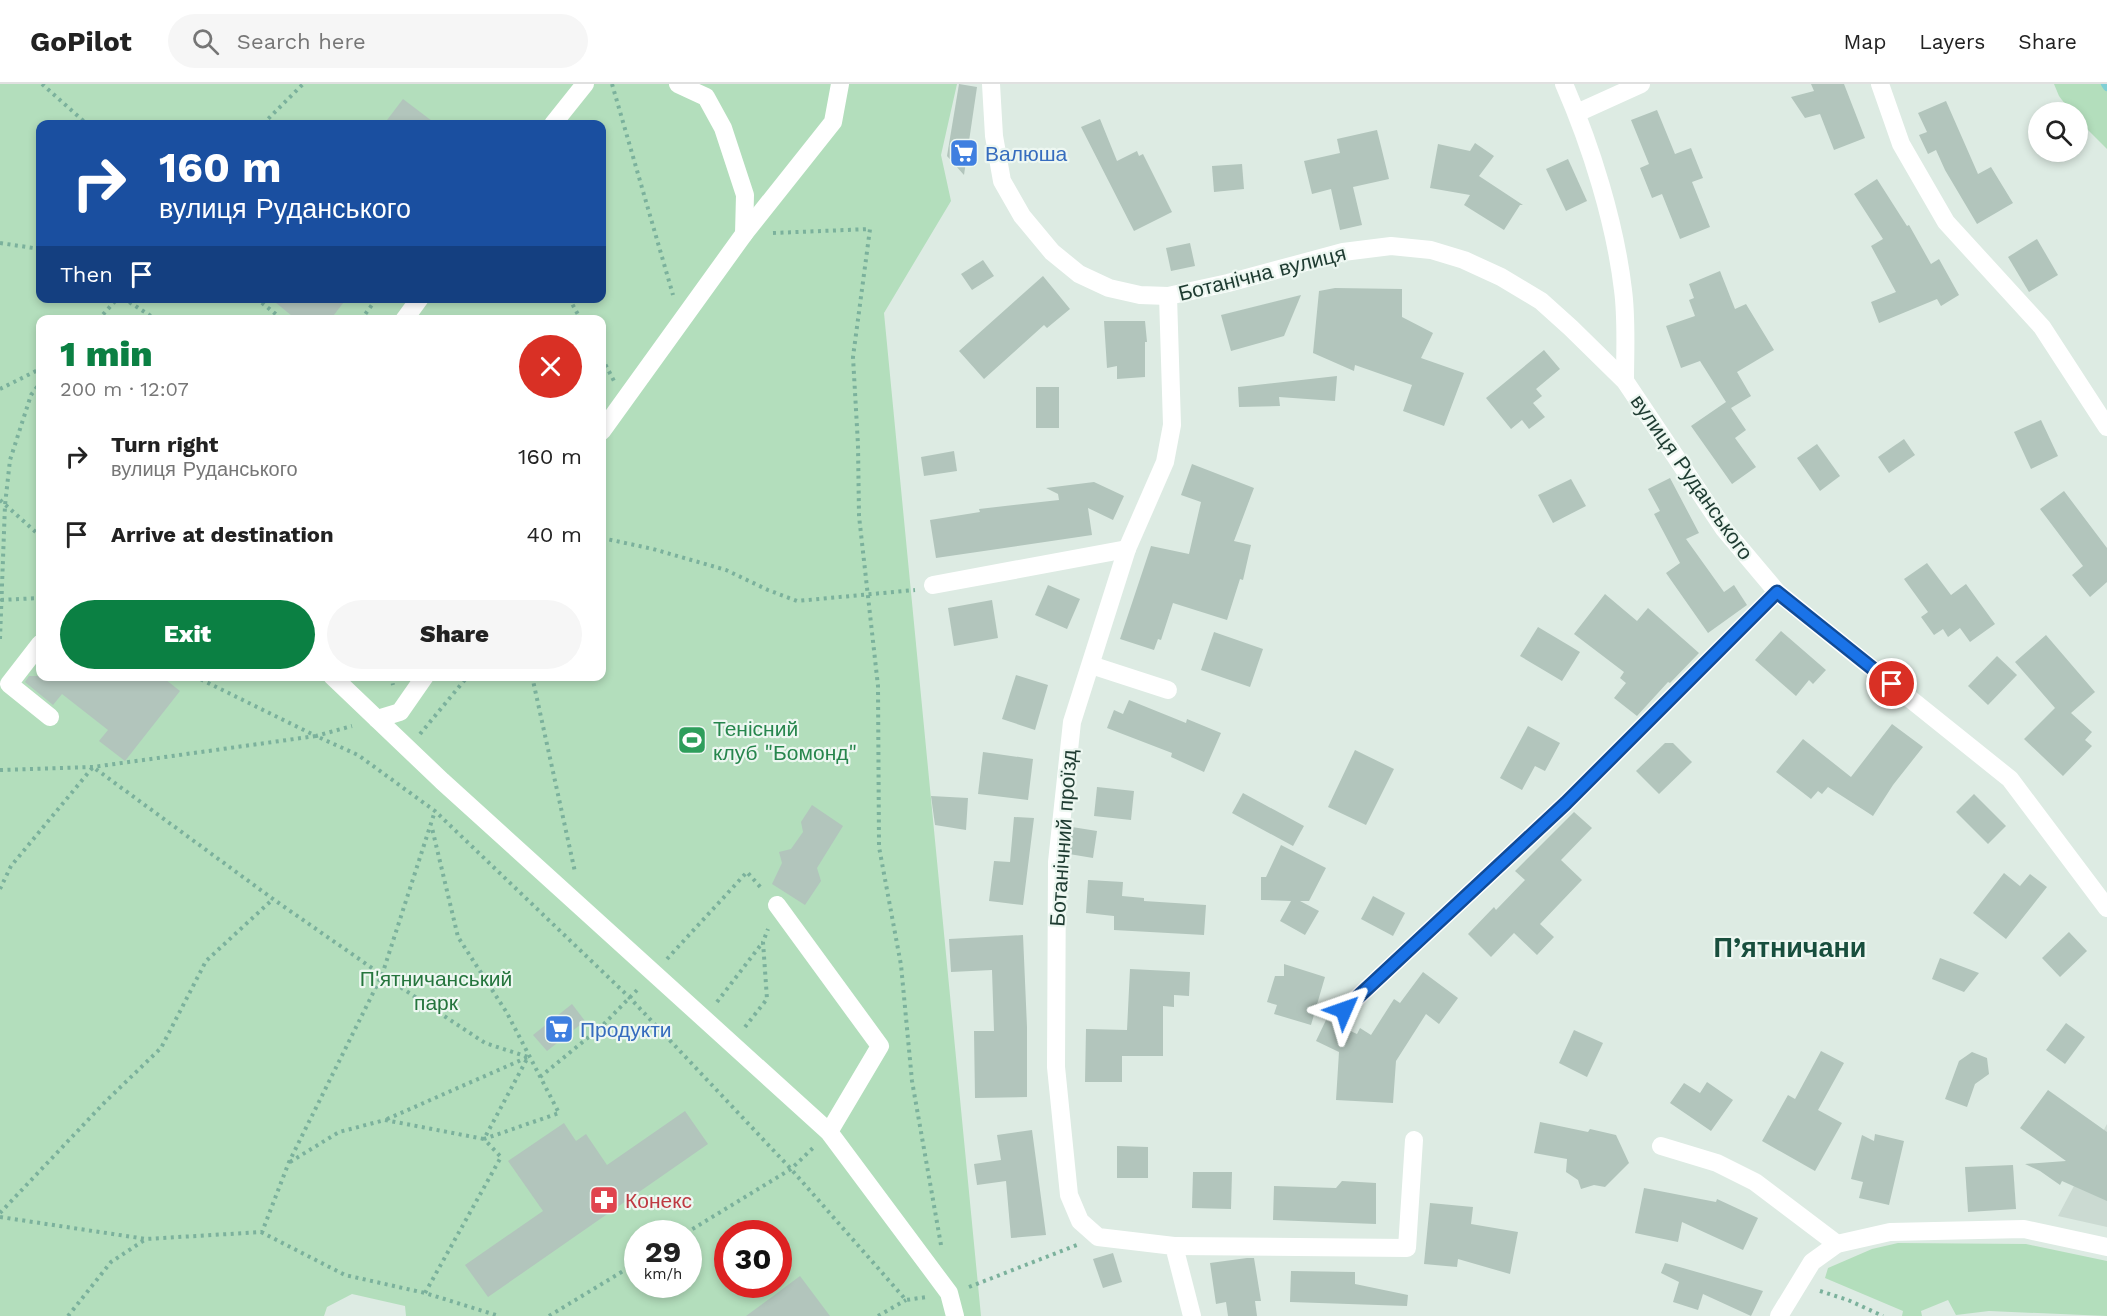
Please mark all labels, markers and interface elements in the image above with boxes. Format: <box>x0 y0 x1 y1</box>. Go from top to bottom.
search box <box>168 14 588 68</box>
text: GoPilot <box>30 25 132 58</box>
icon: search <box>189 25 222 58</box>
text: Search here <box>237 29 366 54</box>
text: Map <box>1843 29 1886 54</box>
text: Layers <box>1919 29 1985 54</box>
text: Share <box>2018 29 2077 54</box>
map controls <box>2028 102 2088 162</box>
button: search <box>2028 102 2088 162</box>
supermarket icon: Валюша <box>948 137 980 169</box>
place label: Валюша <box>985 141 1068 166</box>
text: 160 m <box>159 143 282 192</box>
icon: right <box>60 144 138 222</box>
text: вулиця Руданського <box>159 193 411 225</box>
street label: Ботанічна вулиця <box>1176 240 1348 306</box>
icon: arrive <box>125 258 158 291</box>
text: Then <box>60 262 113 287</box>
text: 1 min <box>60 333 153 375</box>
button: close <box>519 335 582 398</box>
text: 200 m · 12:07 <box>60 377 189 401</box>
street label: вулиця Руданського <box>1626 390 1758 564</box>
text: Turn right <box>111 432 218 457</box>
icon: right <box>60 440 93 473</box>
text: 160 m <box>518 444 582 469</box>
text: вулиця Руданського <box>111 457 298 481</box>
icon: arrive <box>60 518 93 551</box>
text: Arrive at destination <box>111 522 334 547</box>
text: 40 m <box>526 522 582 547</box>
button: Exit <box>60 600 315 669</box>
button: Share <box>327 600 582 669</box>
pin <box>1866 658 1917 709</box>
icon: arrive <box>1875 667 1908 700</box>
place label: Тенісний клуб "Бомонд" <box>713 716 857 765</box>
sports icon: Тенісний клуб "Бомонд" <box>676 724 708 756</box>
street label: Ботанічний проїзд <box>1044 749 1082 927</box>
district label: П’ятничани <box>1714 932 1866 964</box>
park label: П'ятничанський парк <box>360 966 512 1015</box>
position arrow <box>1312 978 1376 1042</box>
supermarket icon: Продукти <box>543 1013 575 1045</box>
place label: Продукти <box>580 1017 672 1042</box>
pharmacy icon: Конекс <box>588 1184 620 1216</box>
place label: Конекс <box>625 1188 692 1213</box>
speed limit sign: 30 <box>714 1220 792 1298</box>
text: 29 <box>645 1234 681 1269</box>
text: km/h <box>644 1265 682 1283</box>

